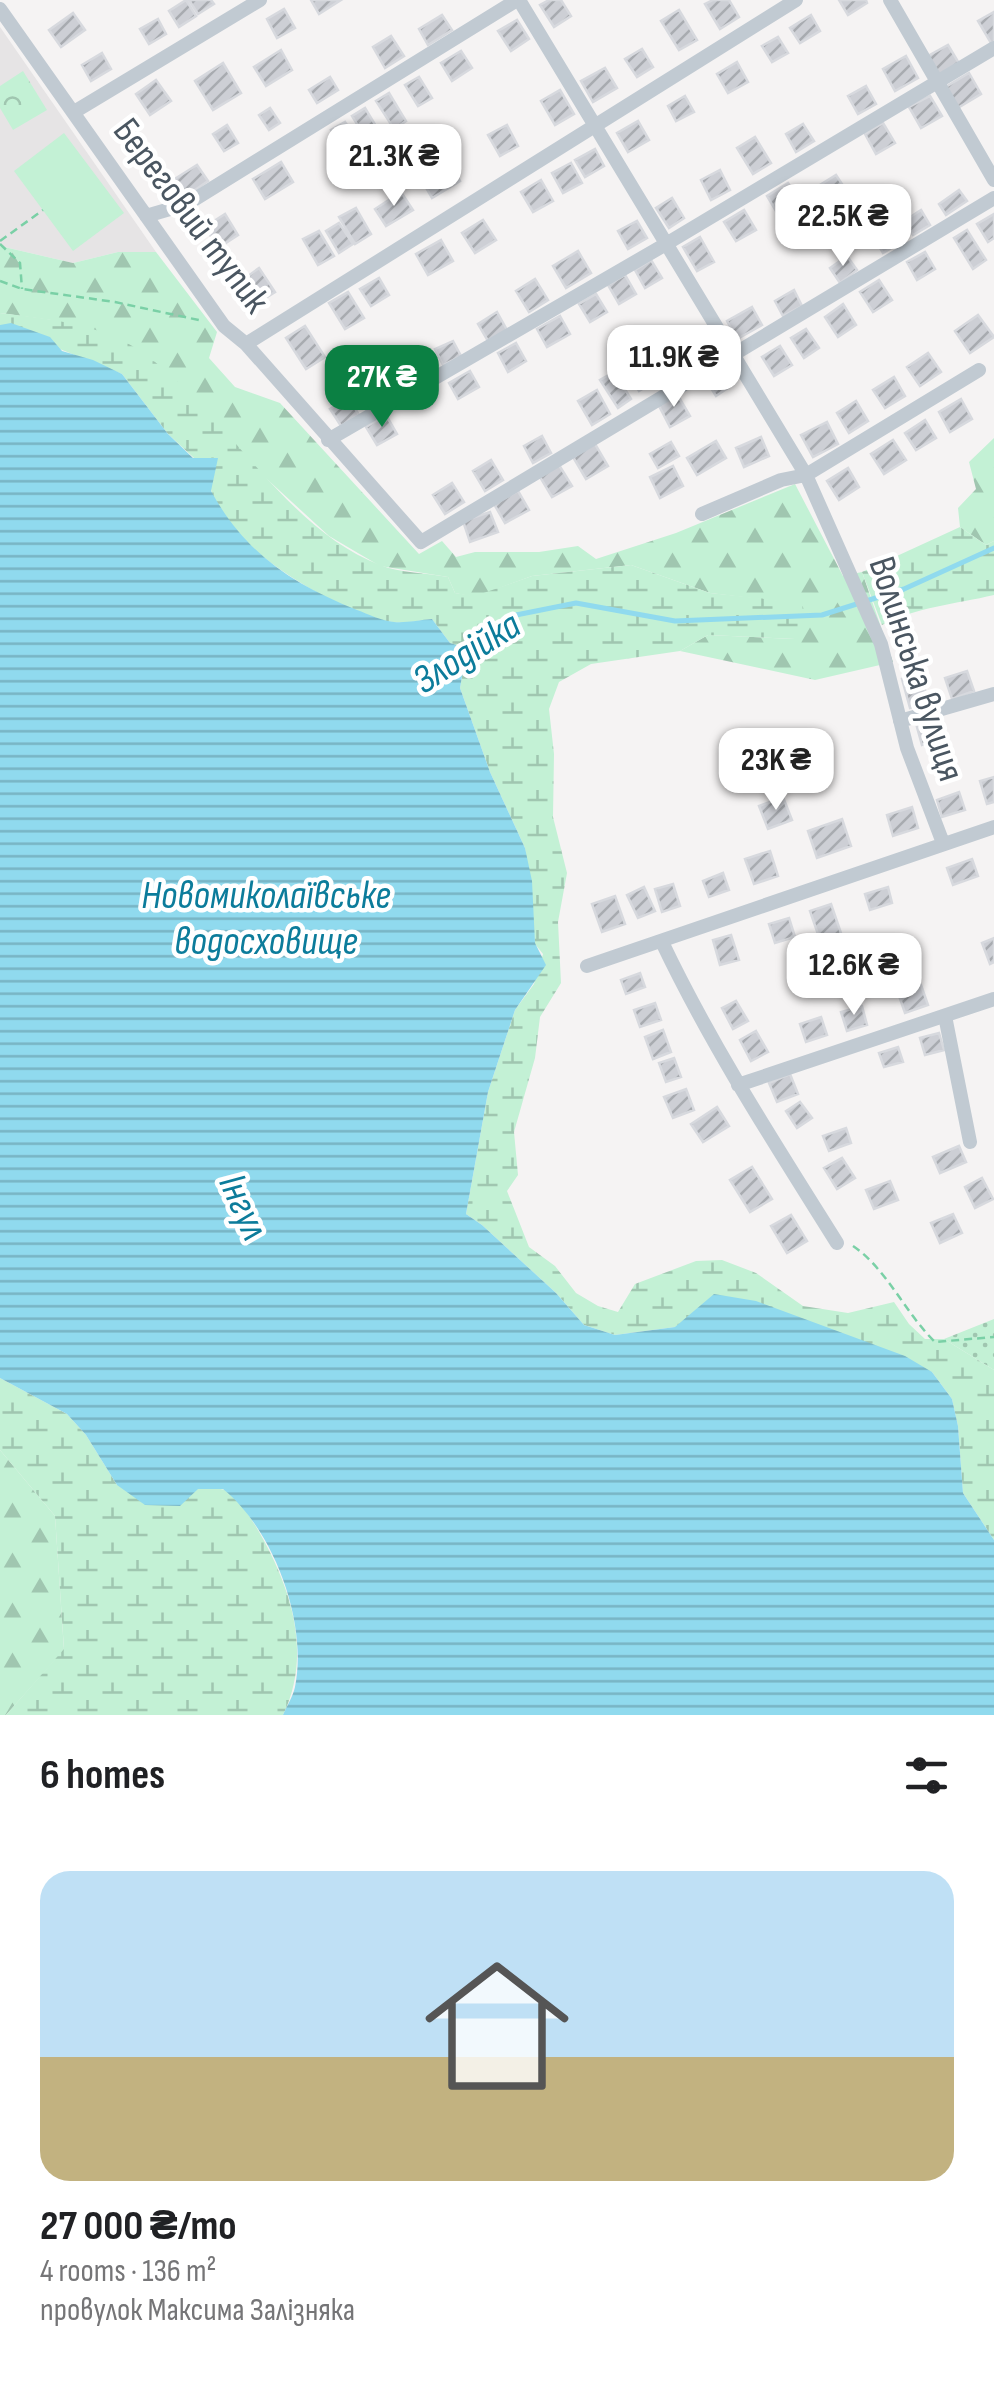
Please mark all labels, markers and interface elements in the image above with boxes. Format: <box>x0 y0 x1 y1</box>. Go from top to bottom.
street label: Береговий тупик <box>103 110 279 323</box>
pin: 21.3K ₴ <box>302 124 486 209</box>
text: 21.3K ₴ <box>348 137 440 176</box>
pin: 22.5K ₴ <box>751 184 935 269</box>
text: 22.5K ₴ <box>797 197 889 236</box>
pin: 11.9K ₴ <box>582 325 766 410</box>
text: 11.9K ₴ <box>629 338 719 377</box>
pin: 27K ₴ <box>312 345 452 430</box>
text: 27K ₴ <box>347 358 417 397</box>
street label: Волинська вулиця <box>859 551 973 787</box>
water label: Злодійка <box>404 601 530 705</box>
pin: 23K ₴ <box>706 728 846 813</box>
text: 23K ₴ <box>741 741 811 780</box>
water label: Новомиколаївське водосховище <box>141 872 391 966</box>
pin: 12.6K ₴ <box>762 933 946 1018</box>
text: 12.6K ₴ <box>809 946 899 985</box>
water label: Інгул <box>207 1167 279 1247</box>
icon: filters <box>899 1748 954 1803</box>
text: 6 homes <box>40 1750 165 1801</box>
icon: home <box>407 1936 587 2116</box>
text: 27 000 ₴/mo <box>40 2201 237 2252</box>
text: 4 rooms · 136 m² <box>40 2252 216 2291</box>
text: провулок Максима Залізняка <box>40 2291 355 2330</box>

